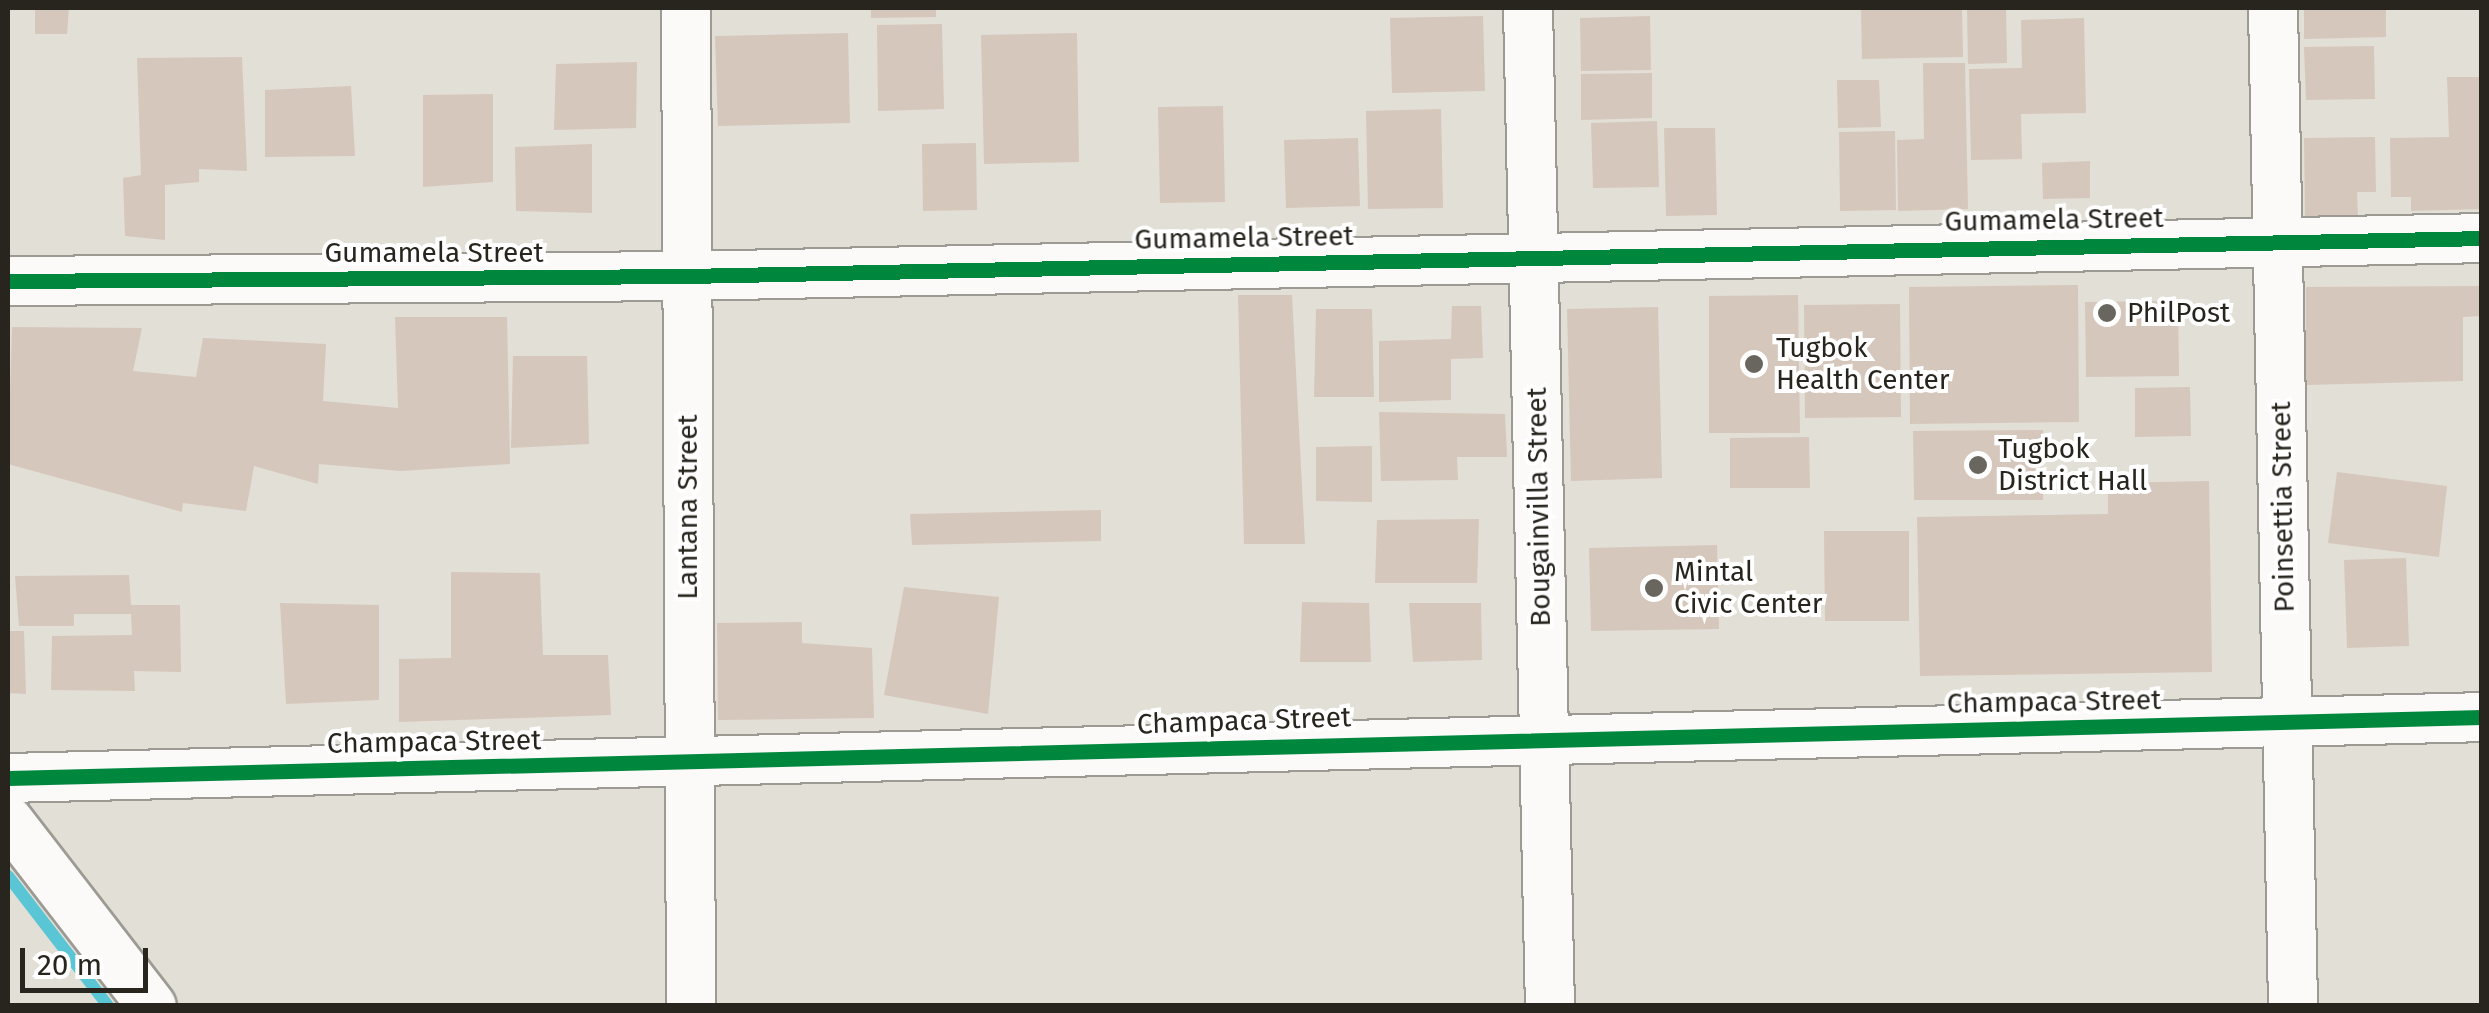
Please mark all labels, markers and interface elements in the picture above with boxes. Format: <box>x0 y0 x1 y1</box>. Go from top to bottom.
street label: Gumamela Street <box>1944 201 2164 239</box>
street label: Gumamela Street <box>1134 219 1354 257</box>
street label: Gumamela Street <box>324 236 544 270</box>
place label: PhilPost <box>2127 296 2230 330</box>
marker: PhilPost <box>2096 302 2118 324</box>
place label: Tugbok Health Center <box>1776 331 1950 397</box>
marker: Tugbok Health Center <box>1741 351 1767 377</box>
street label: Bougainvilla Street <box>1520 387 1558 627</box>
street label: Poinsettia Street <box>2264 401 2302 613</box>
street label: Lantana Street <box>671 414 705 600</box>
place label: Tugbok District Hall <box>1998 432 2147 498</box>
marker: Tugbok District Hall <box>1967 454 1989 476</box>
place label: Mintal Civic Center <box>1674 555 1823 621</box>
marker: Mintal Civic Center <box>1643 577 1665 599</box>
street label: Champaca Street <box>1947 683 2161 721</box>
street label: Champaca Street <box>1136 700 1352 742</box>
street label: Champaca Street <box>327 723 541 761</box>
scale bar <box>25 928 152 990</box>
text: 20 m <box>37 947 102 983</box>

